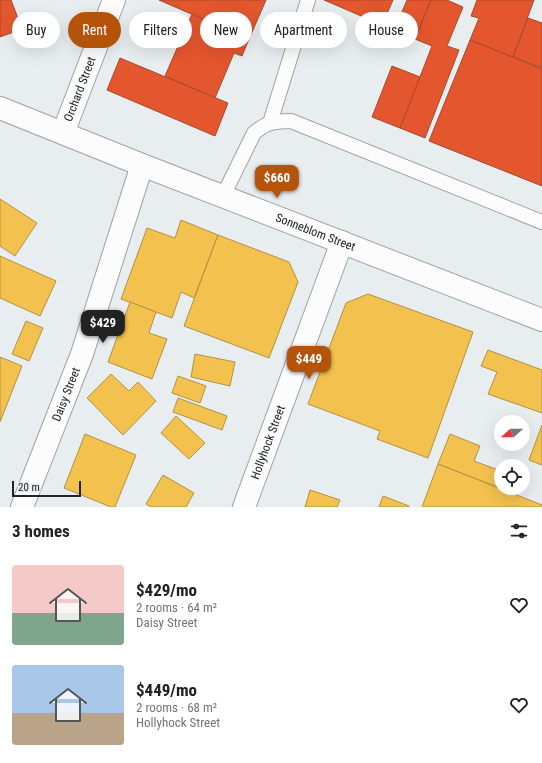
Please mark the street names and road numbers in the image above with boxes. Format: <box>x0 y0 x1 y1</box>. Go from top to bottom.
street label: Orchard Street <box>61 54 99 123</box>
street label: Sonneblom Street <box>274 210 358 254</box>
street label: Daisy Street <box>49 365 83 423</box>
street label: Hollyhock Street <box>248 403 288 481</box>

